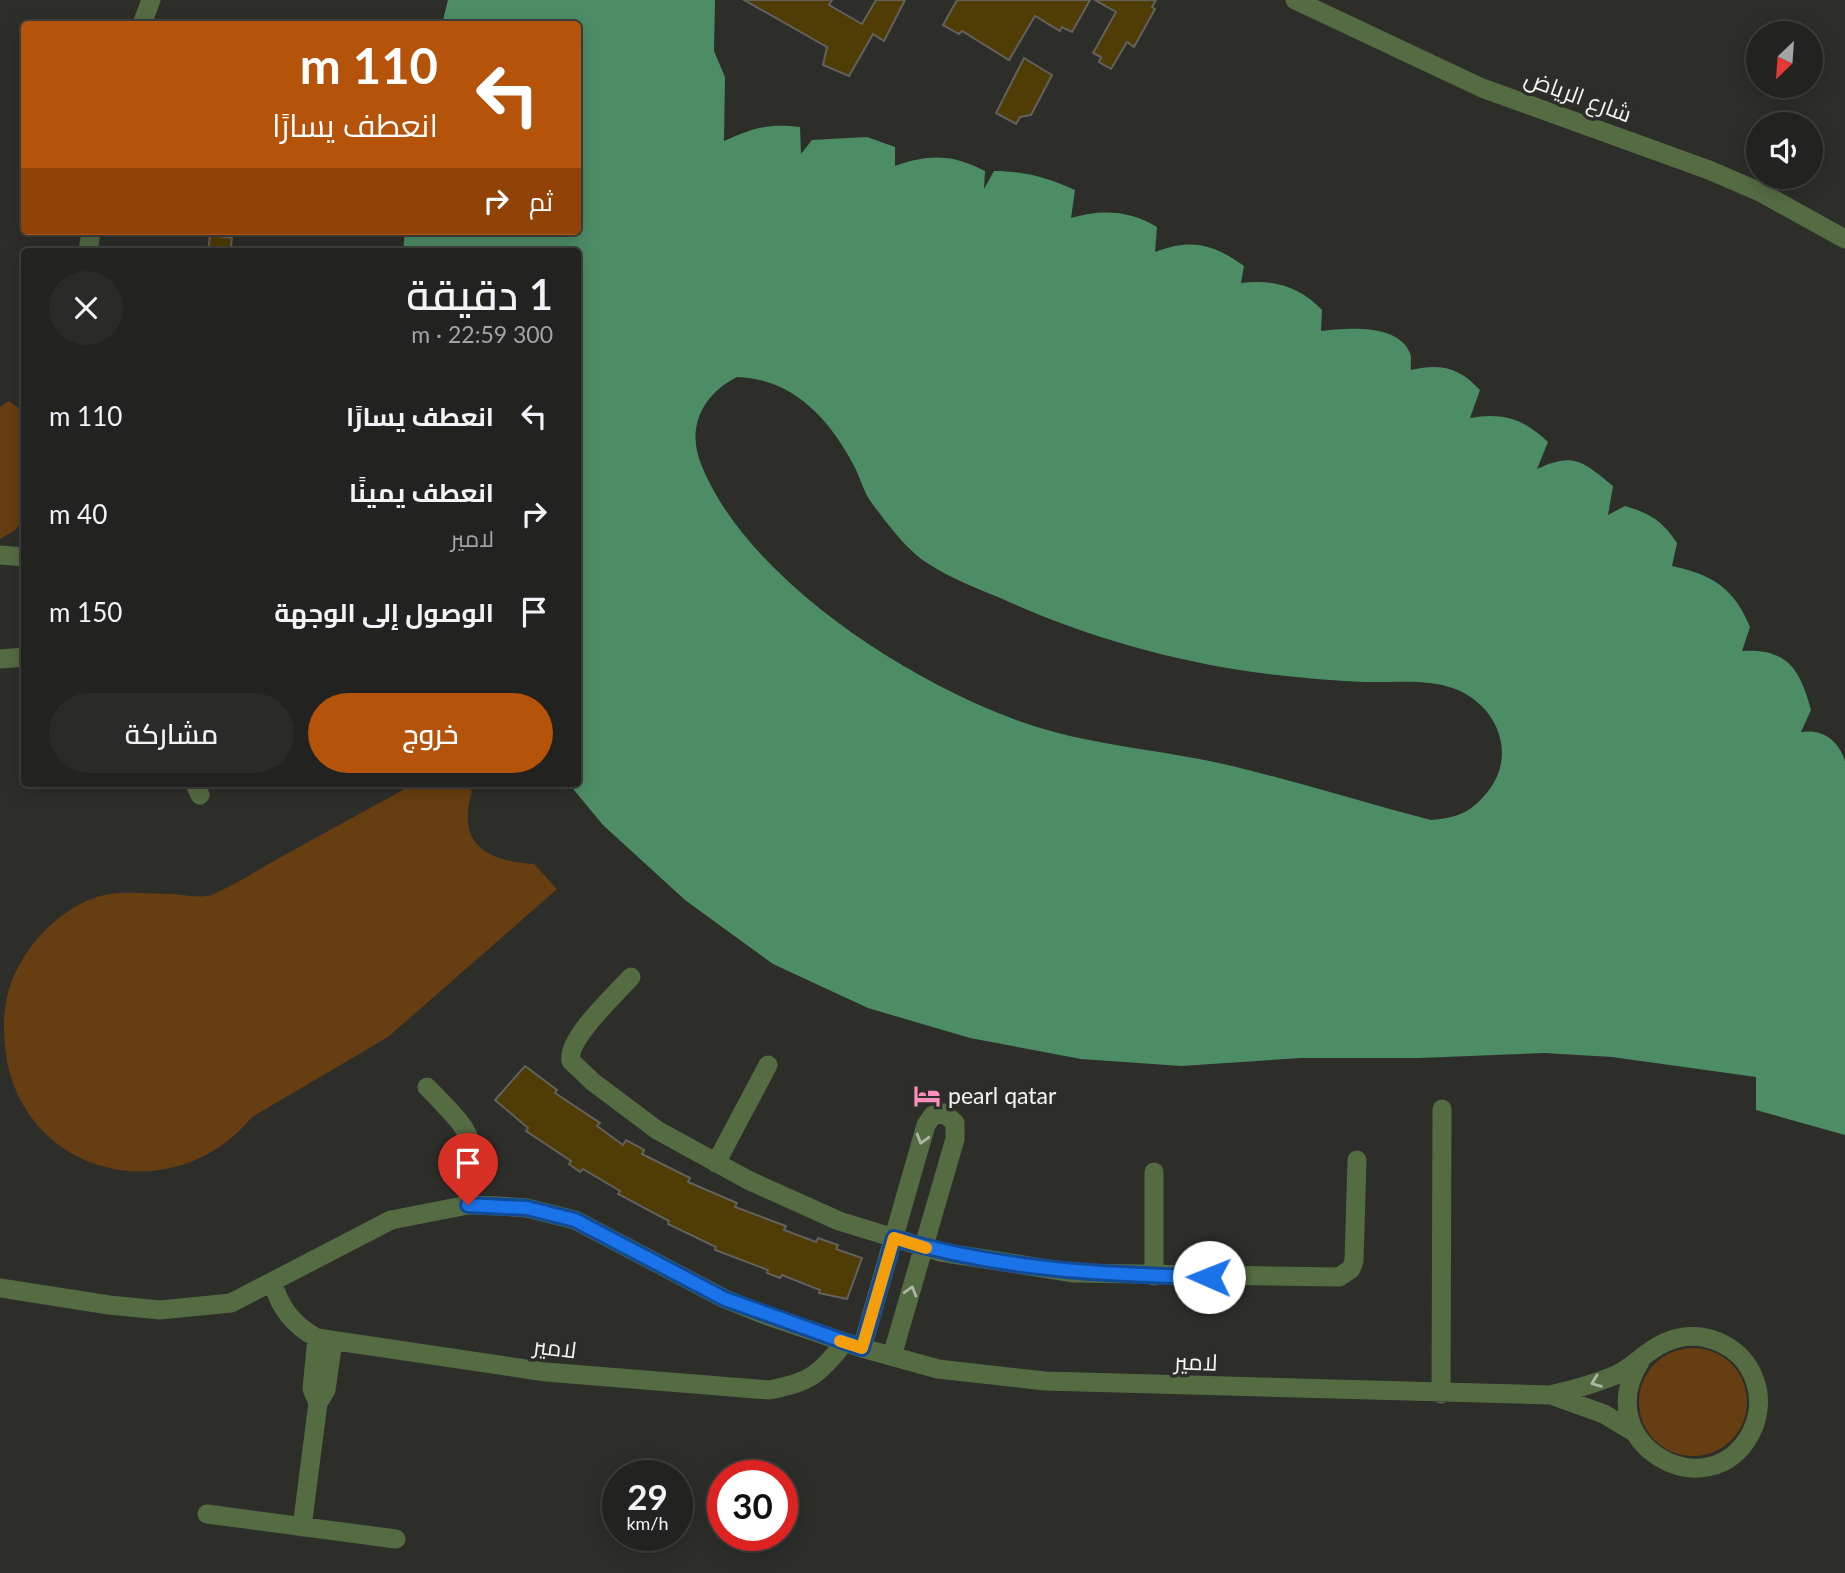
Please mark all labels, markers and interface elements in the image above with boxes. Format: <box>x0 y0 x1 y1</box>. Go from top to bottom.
north arrow <box>1746 21 1824 98</box>
map controls <box>1746 21 1823 189</box>
text: 110 m <box>300 36 438 94</box>
icon: left <box>462 49 553 140</box>
street label: شارع الرياض <box>1520 63 1636 130</box>
text: انعطف يسارًا <box>272 105 438 144</box>
button: sound <box>1746 112 1823 189</box>
icon: right <box>477 182 515 220</box>
text: ثم <box>529 185 553 217</box>
text: 1 دقيقة <box>406 269 553 319</box>
button: close <box>49 271 123 345</box>
text: 300 m · 22:59 <box>411 320 553 348</box>
icon: left <box>515 397 553 435</box>
text: 110 m <box>49 400 122 432</box>
text: انعطف يسارًا <box>346 400 494 432</box>
text: انعطف يمينًا <box>349 476 494 508</box>
icon: right <box>515 495 553 533</box>
text: 40 m <box>49 498 107 530</box>
text: لامير <box>451 524 494 552</box>
icon: arrive <box>515 593 553 631</box>
text: 150 m <box>49 596 122 628</box>
text: الوصول إلى الوجهة <box>274 596 494 628</box>
button: مشاركة <box>49 693 294 773</box>
button: خروج <box>308 693 553 773</box>
hotel icon: pearl qatar <box>912 1081 942 1111</box>
place label: pearl qatar <box>948 1081 1057 1109</box>
pin <box>438 1133 498 1205</box>
one-way arrow <box>916 1133 931 1145</box>
icon: arrive <box>449 1144 487 1182</box>
position arrow <box>1172 1240 1246 1314</box>
one-way arrow <box>903 1285 917 1297</box>
street label: لامير <box>530 1330 578 1364</box>
street label: لامير <box>1172 1346 1218 1376</box>
one-way arrow <box>1591 1374 1603 1388</box>
speed limit sign: 30 <box>707 1460 798 1551</box>
text: 29 <box>627 1475 668 1517</box>
text: km/h <box>626 1512 669 1534</box>

